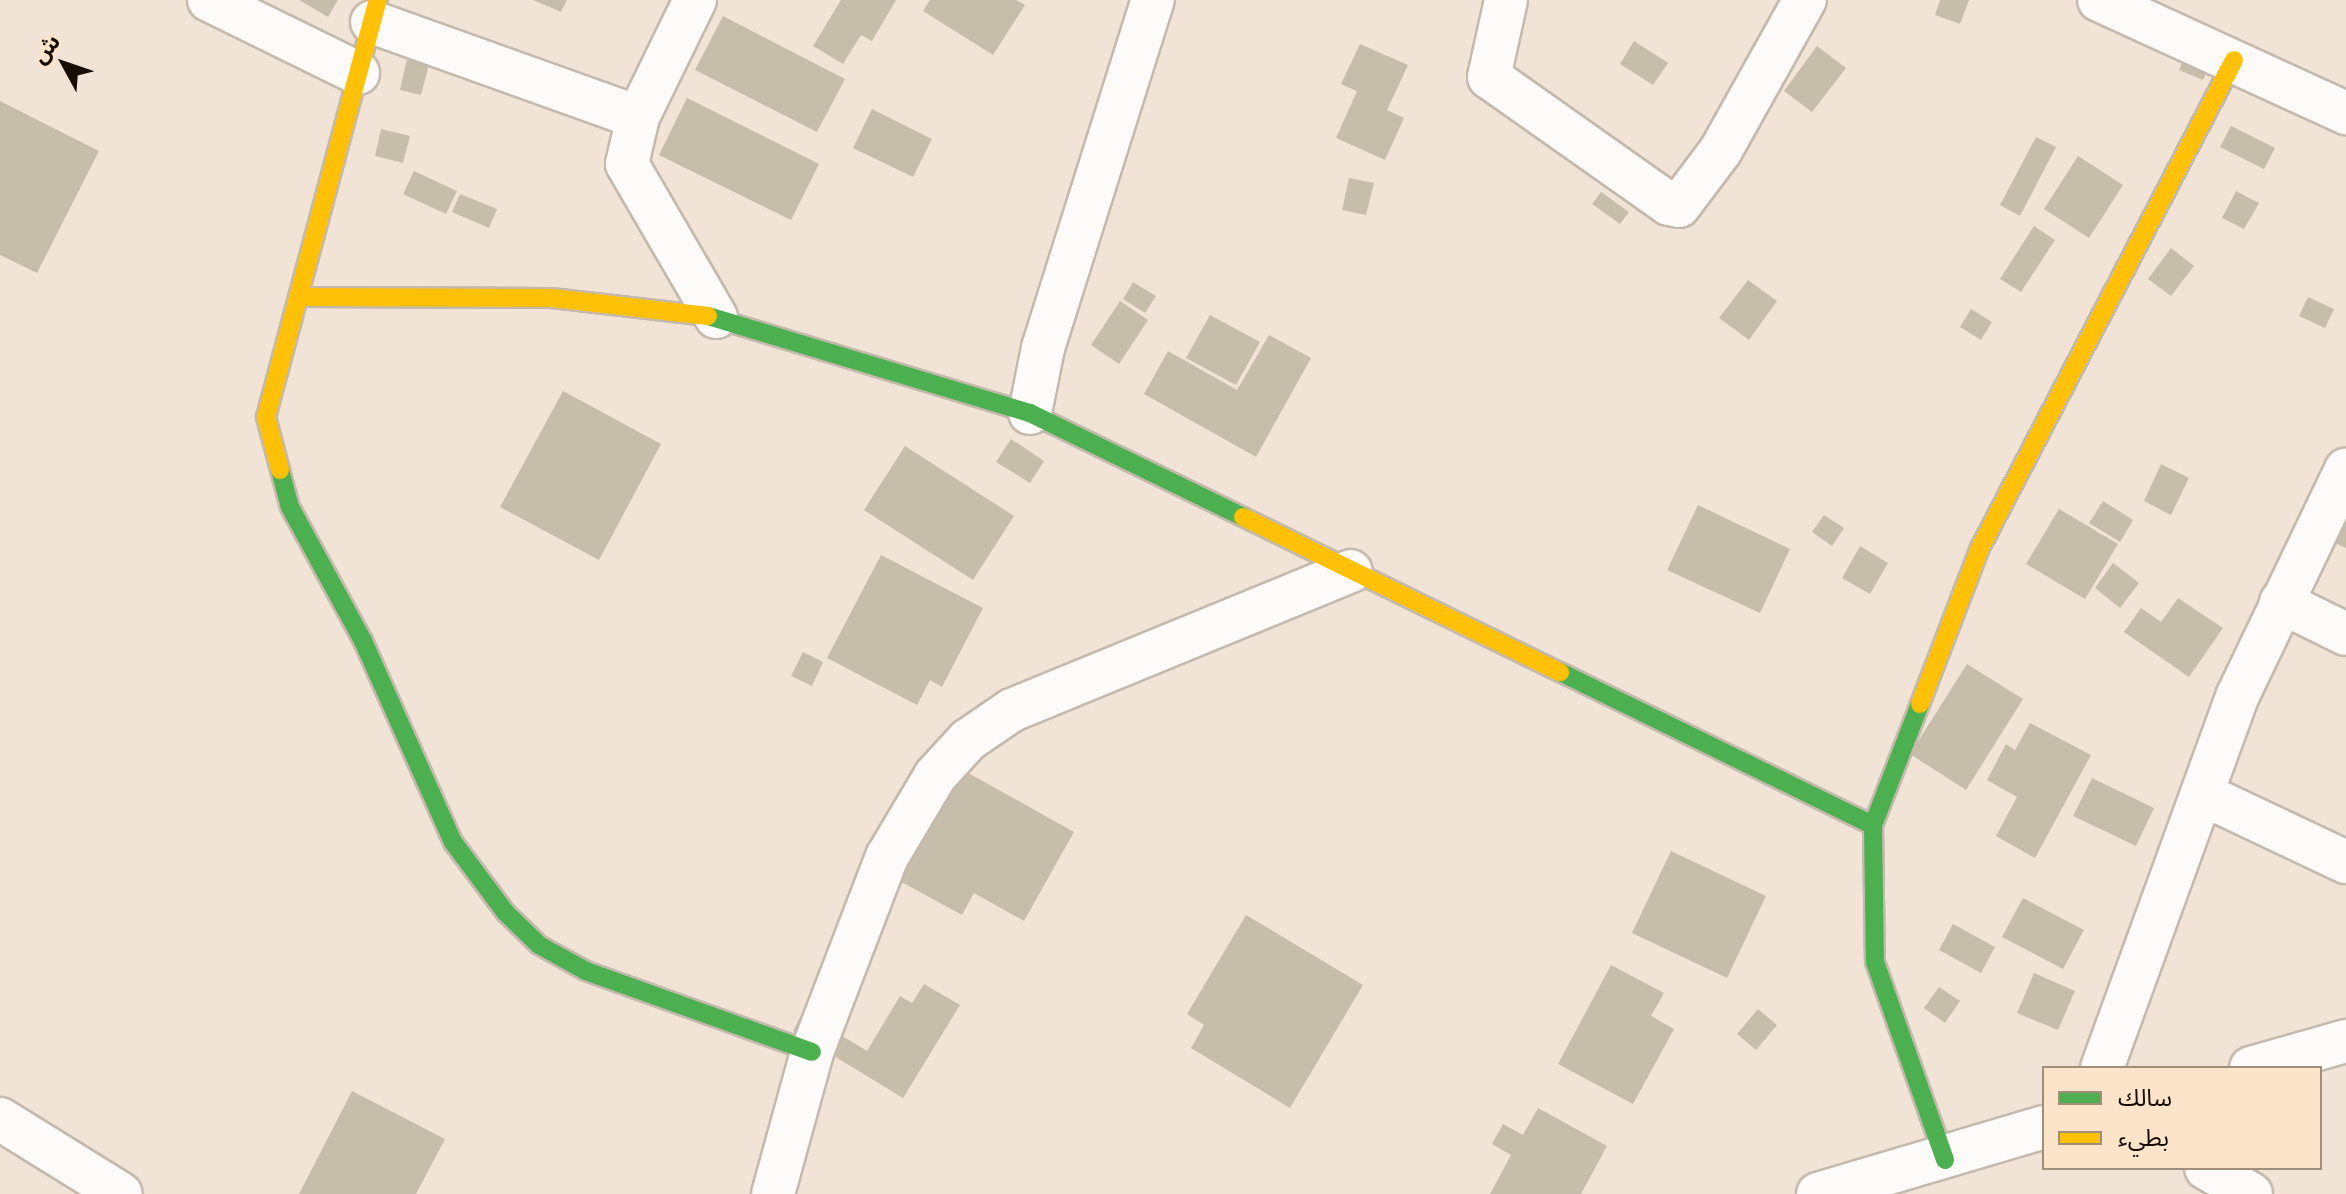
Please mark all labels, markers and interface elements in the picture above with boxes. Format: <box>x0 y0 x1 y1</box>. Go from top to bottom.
north arrow <box>24 24 104 104</box>
text: ش <box>25 28 66 69</box>
legend <box>2042 1066 2322 1170</box>
text: سالك <box>2118 1082 2172 1112</box>
text: بطيء <box>2118 1122 2169 1152</box>

